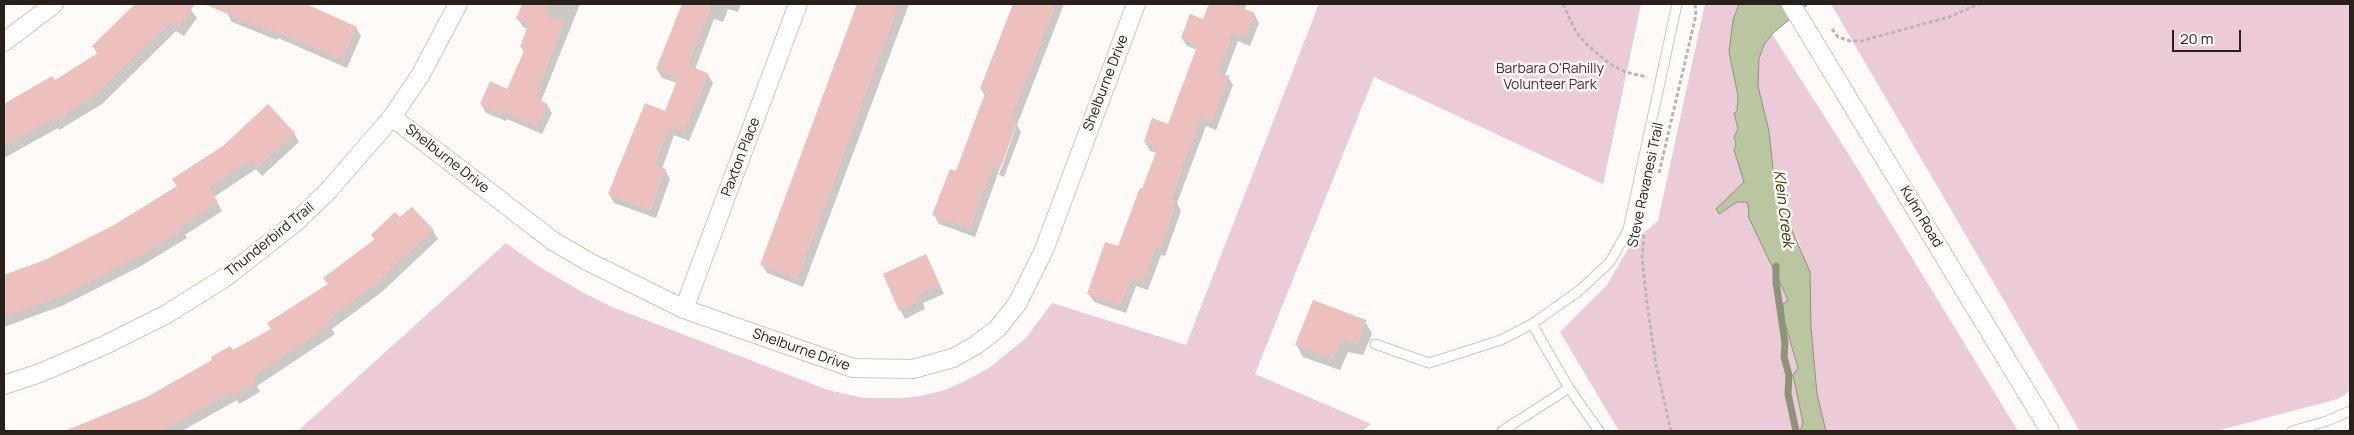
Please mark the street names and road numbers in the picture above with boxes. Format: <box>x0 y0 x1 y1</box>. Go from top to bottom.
street label: Shelburne Drive <box>1080 32 1132 134</box>
street label: Paxton Place <box>718 115 764 199</box>
street label: Shelburne Drive <box>402 121 492 197</box>
street label: Steve Ravanesi Trail <box>1625 121 1667 249</box>
street label: Kuhn Road <box>1896 183 1946 251</box>
street label: Thunderbird Trail <box>222 199 318 281</box>
street label: Shelburne Drive <box>750 325 852 375</box>

